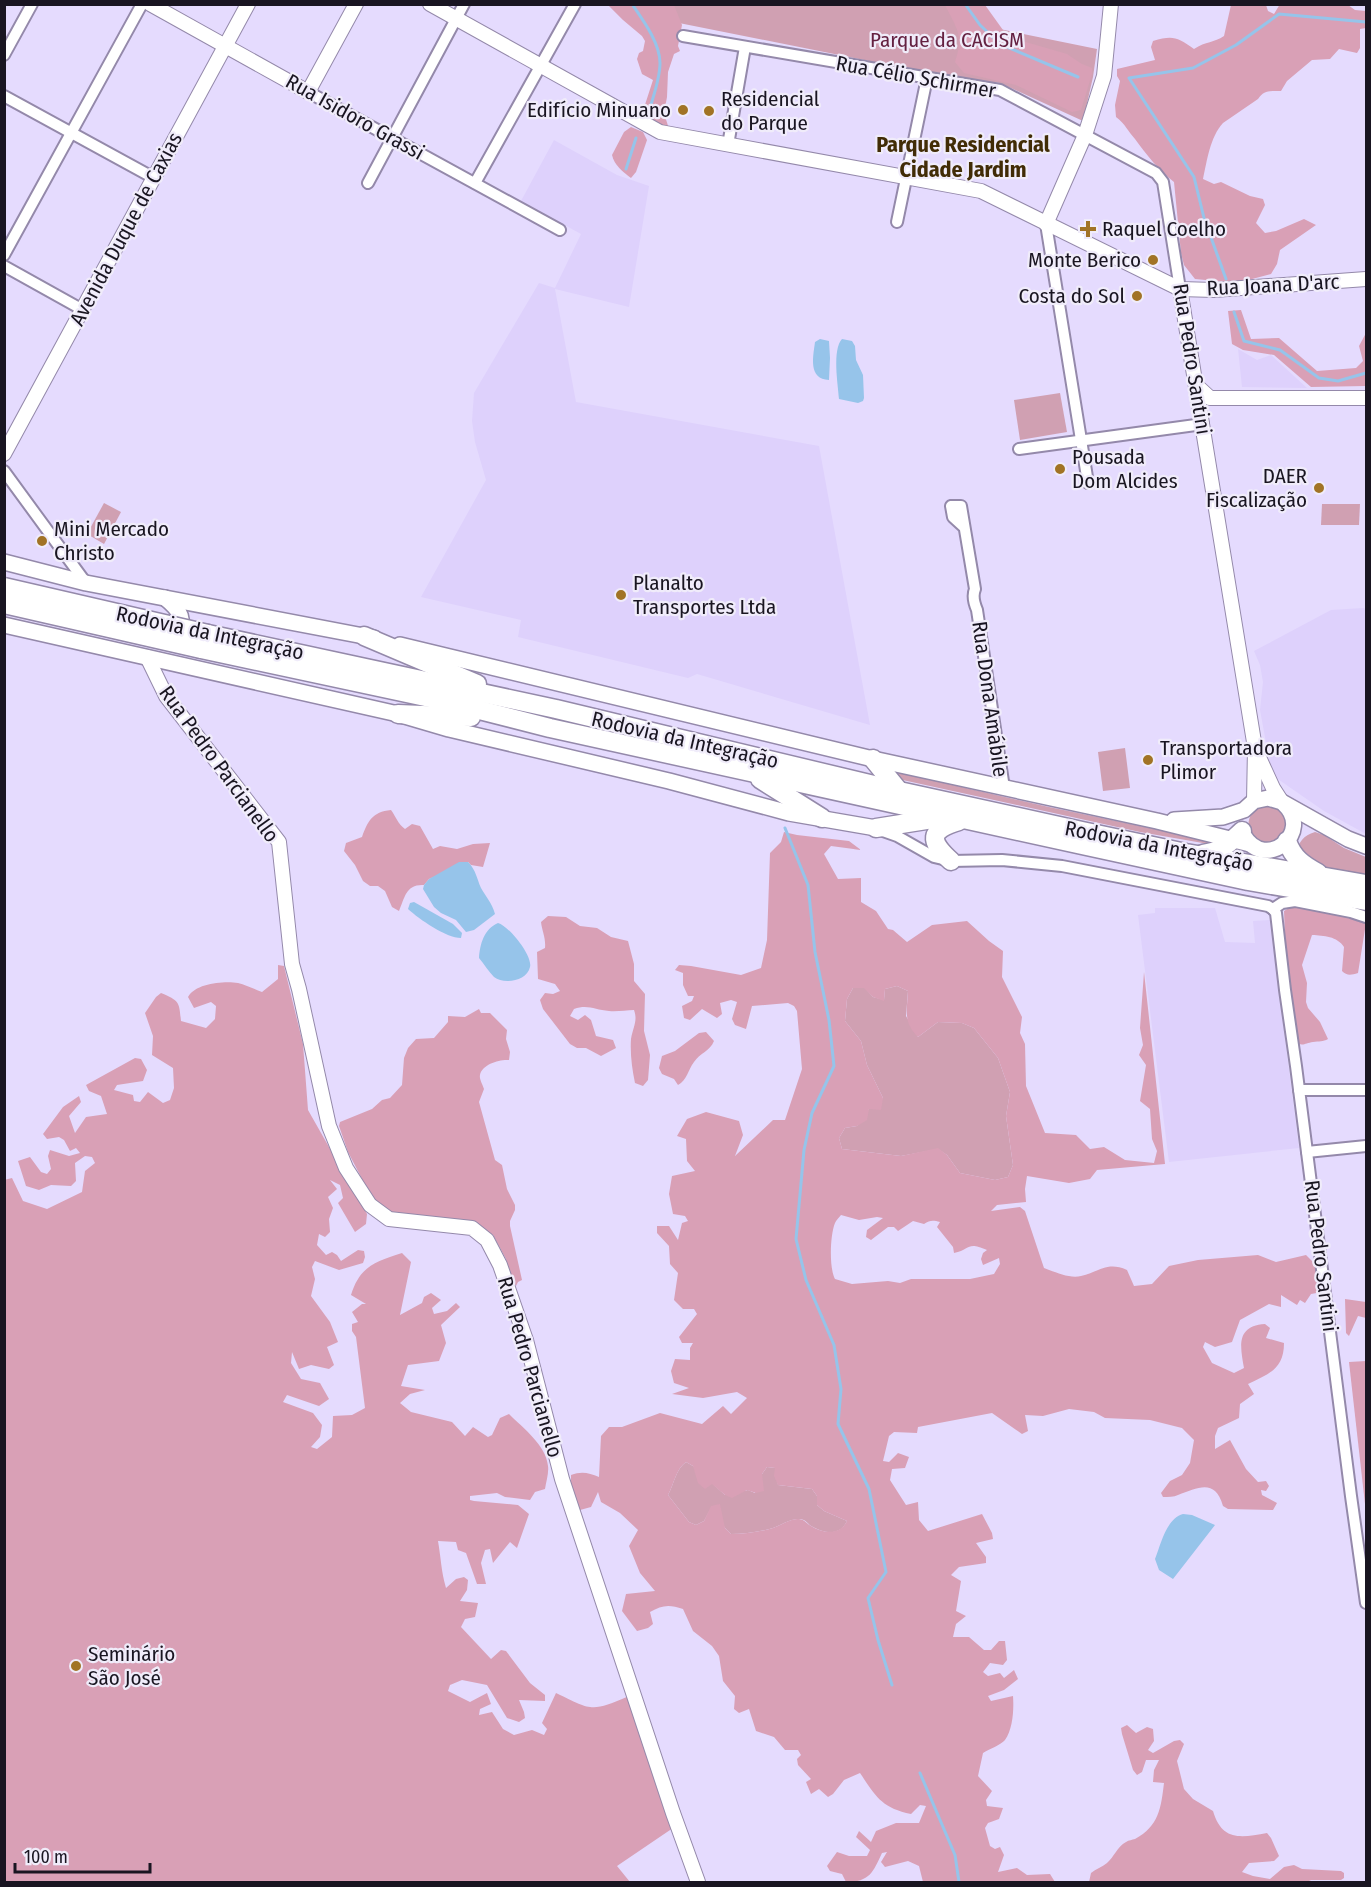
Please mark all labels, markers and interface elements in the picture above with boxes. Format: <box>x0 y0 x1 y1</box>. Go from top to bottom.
park label: Parque da CACISM <box>870 27 1024 53</box>
street label: Rua Célio Schirmer <box>834 50 999 104</box>
street label: Rua Isidoro Grassi <box>281 68 429 166</box>
place label: Residencial do Parque <box>721 86 820 136</box>
place label: Edifício Minuano <box>527 97 671 123</box>
marker: Edifício Minuano <box>676 103 690 117</box>
marker: Residencial do Parque <box>702 104 716 118</box>
street label: Avenida Duque de Caxias <box>64 128 188 330</box>
district label: Parque Residencial Cidade Jardim <box>876 131 1051 183</box>
place label: Raquel Coelho <box>1102 216 1226 242</box>
marker: Raquel Coelho <box>1079 220 1097 238</box>
place label: Monte Berico <box>1028 247 1141 273</box>
marker: Monte Berico <box>1146 253 1160 267</box>
street label: Rua Joana D'arc <box>1206 269 1340 301</box>
street label: Rua Pedro Santini <box>1167 282 1217 436</box>
place label: Costa do Sol <box>1019 283 1125 309</box>
marker: Costa do Sol <box>1130 289 1144 303</box>
place label: Pousada Dom Alcides <box>1072 444 1178 494</box>
marker: Pousada Dom Alcides <box>1053 462 1067 476</box>
place label: DAER Fiscalização <box>1206 463 1308 513</box>
marker: DAER Fiscalização <box>1312 481 1326 495</box>
place label: Mini Mercado Christo <box>54 516 169 566</box>
marker: Mini Mercado Christo <box>35 534 49 548</box>
place label: Planalto Transportes Ltda <box>633 570 776 620</box>
marker: Planalto Transportes Ltda <box>614 588 628 602</box>
street label: Rodovia da Integração <box>114 600 306 666</box>
street label: Rua Dona Amábile <box>966 619 1014 779</box>
street label: Rua Pedro Parcianello <box>153 681 285 847</box>
street label: Rodovia da Integração <box>589 706 781 774</box>
place label: Transportadora Plimor <box>1160 735 1292 785</box>
marker: Transportadora Plimor <box>1141 753 1155 767</box>
street label: Rodovia da Integração <box>1063 815 1255 877</box>
street label: Rua Pedro Santini <box>1299 1179 1343 1333</box>
street label: Rua Pedro Parcianello <box>492 1273 568 1461</box>
place label: Seminário São José <box>88 1641 175 1691</box>
marker: Seminário São José <box>69 1659 83 1673</box>
scale bar <box>15 1836 150 1874</box>
text: 100 m <box>24 1846 68 1868</box>

